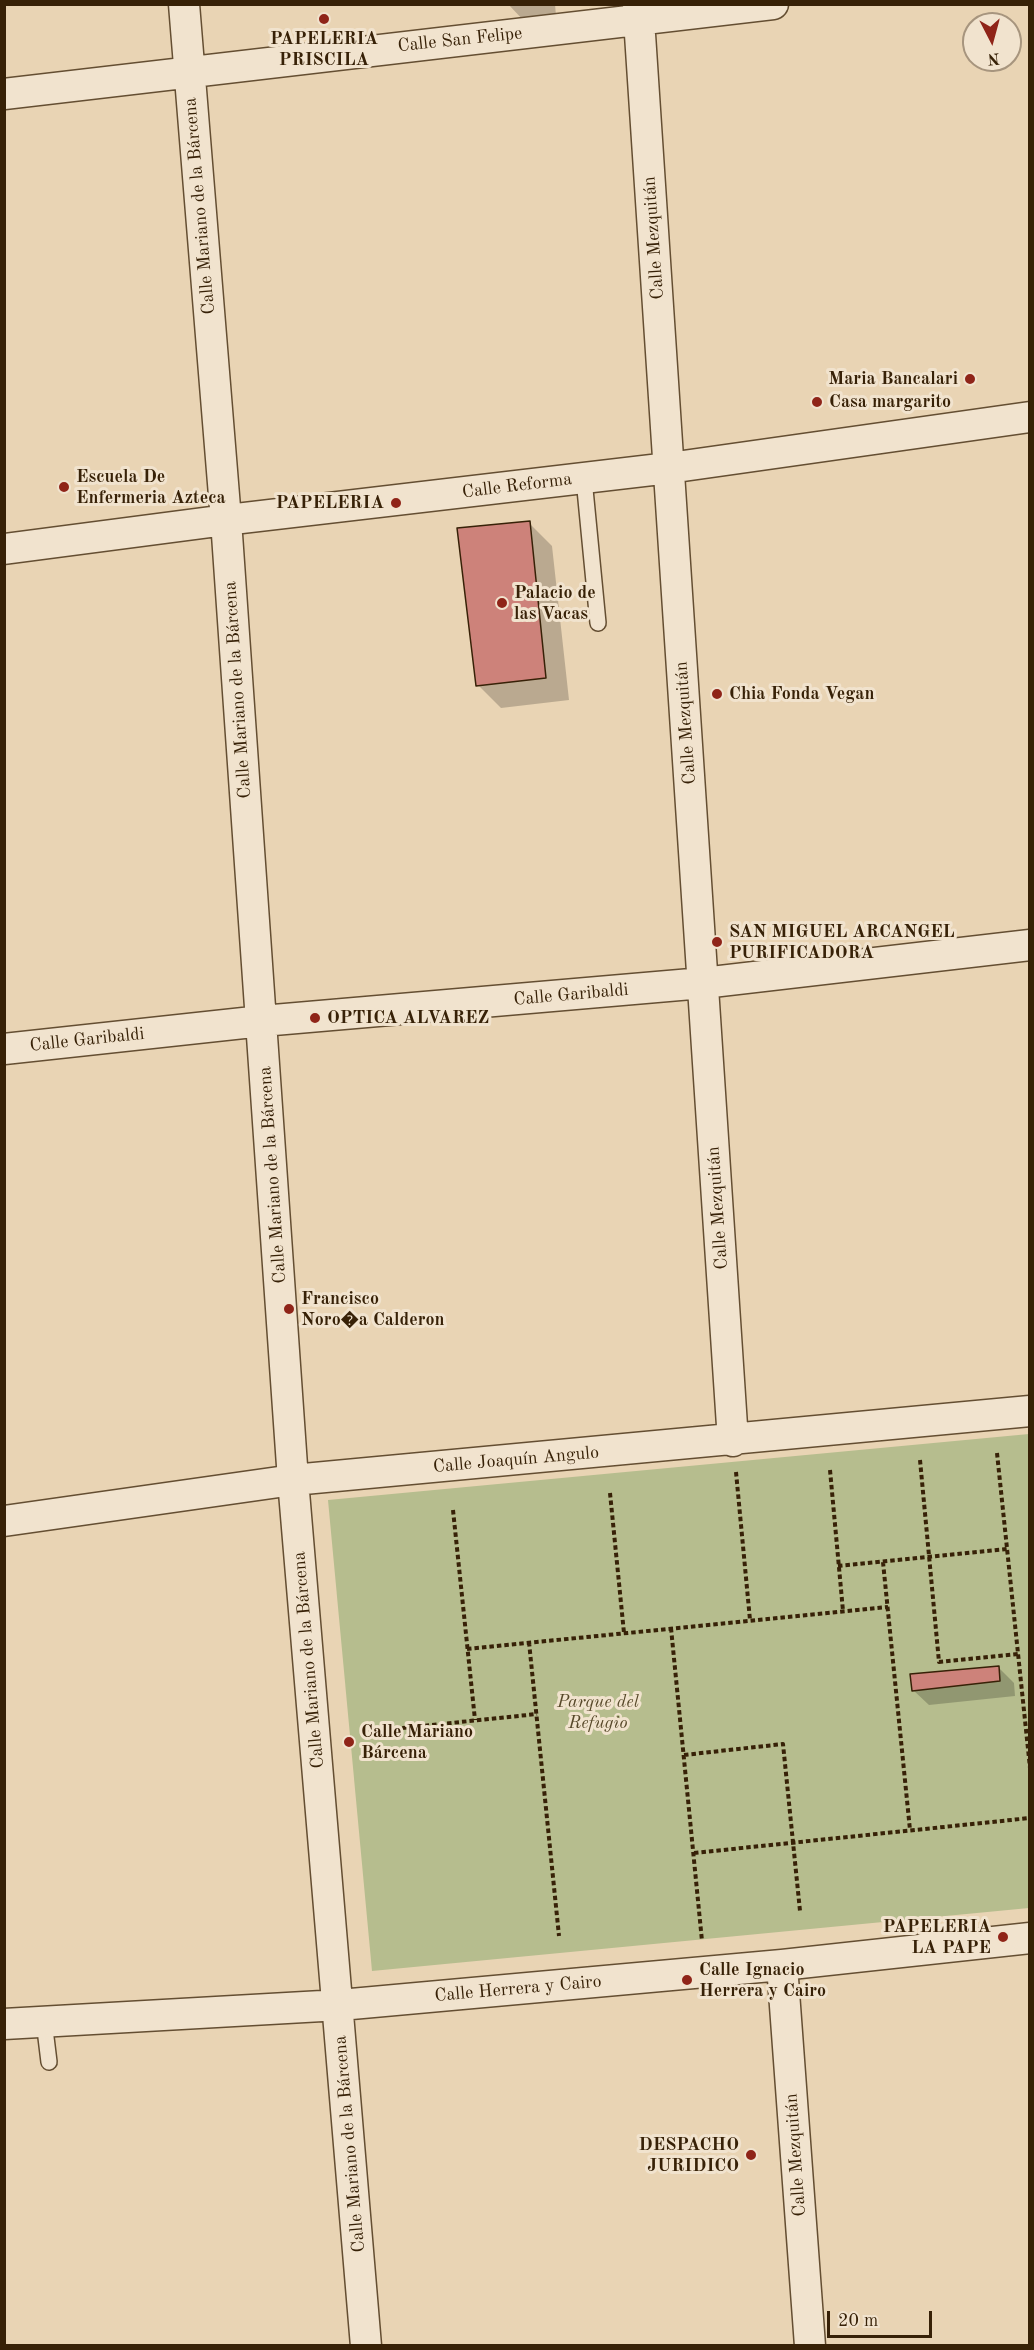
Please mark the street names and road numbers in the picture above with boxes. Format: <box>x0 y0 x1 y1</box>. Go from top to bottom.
street label: Calle San Felipe <box>397 23 523 57</box>
street label: Calle Mariano de la Bárcena <box>180 97 220 315</box>
street label: Calle Mezquitán <box>639 176 669 300</box>
street label: Calle Reforma <box>461 469 573 503</box>
street label: Calle Mariano de la Bárcena <box>220 581 256 799</box>
street label: Calle Mezquitán <box>671 661 701 785</box>
street label: Calle Garibaldi <box>513 979 629 1011</box>
street label: Calle Garibaldi <box>29 1023 145 1057</box>
street label: Calle Mariano de la Bárcena <box>255 1066 291 1284</box>
street label: Calle Mezquitán <box>703 1146 733 1270</box>
street label: Calle Joaquín Angulo <box>432 1442 600 1478</box>
street label: Calle Mariano de la Bárcena <box>289 1551 329 1769</box>
street label: Calle Herrera y Cairo <box>434 1971 602 2007</box>
street label: Calle Mariano de la Bárcena <box>330 2035 370 2253</box>
street label: Calle Mezquitán <box>781 2093 811 2217</box>

